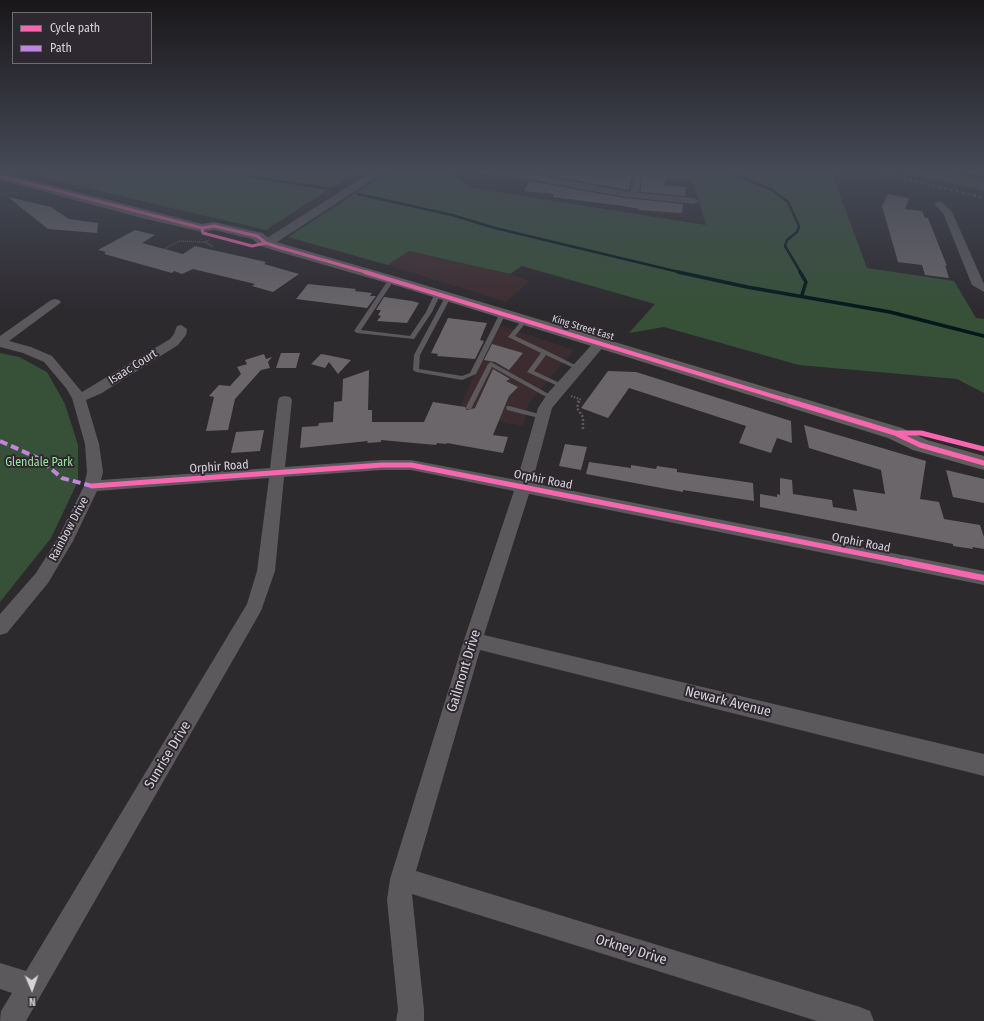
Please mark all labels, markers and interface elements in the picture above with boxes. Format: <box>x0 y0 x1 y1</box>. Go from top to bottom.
legend <box>12 12 152 64</box>
text: Cycle path <box>50 21 100 35</box>
text: Path <box>50 41 72 55</box>
street label: King Street East <box>551 313 615 343</box>
street label: Isaac Court <box>106 346 160 388</box>
park label: Glendale Park <box>5 456 73 470</box>
street label: Orphir Road <box>189 458 249 476</box>
street label: Orphir Road <box>513 467 573 493</box>
street label: Rainbow Drive <box>46 495 92 563</box>
street label: Orphir Road <box>831 530 891 556</box>
street label: Gailmont Drive <box>444 628 484 714</box>
street label: Newark Avenue <box>683 683 773 721</box>
street label: Sunrise Drive <box>141 718 195 792</box>
street label: Orkney Drive <box>593 931 669 969</box>
north arrow <box>12 969 52 1009</box>
text: N <box>29 995 36 1008</box>

